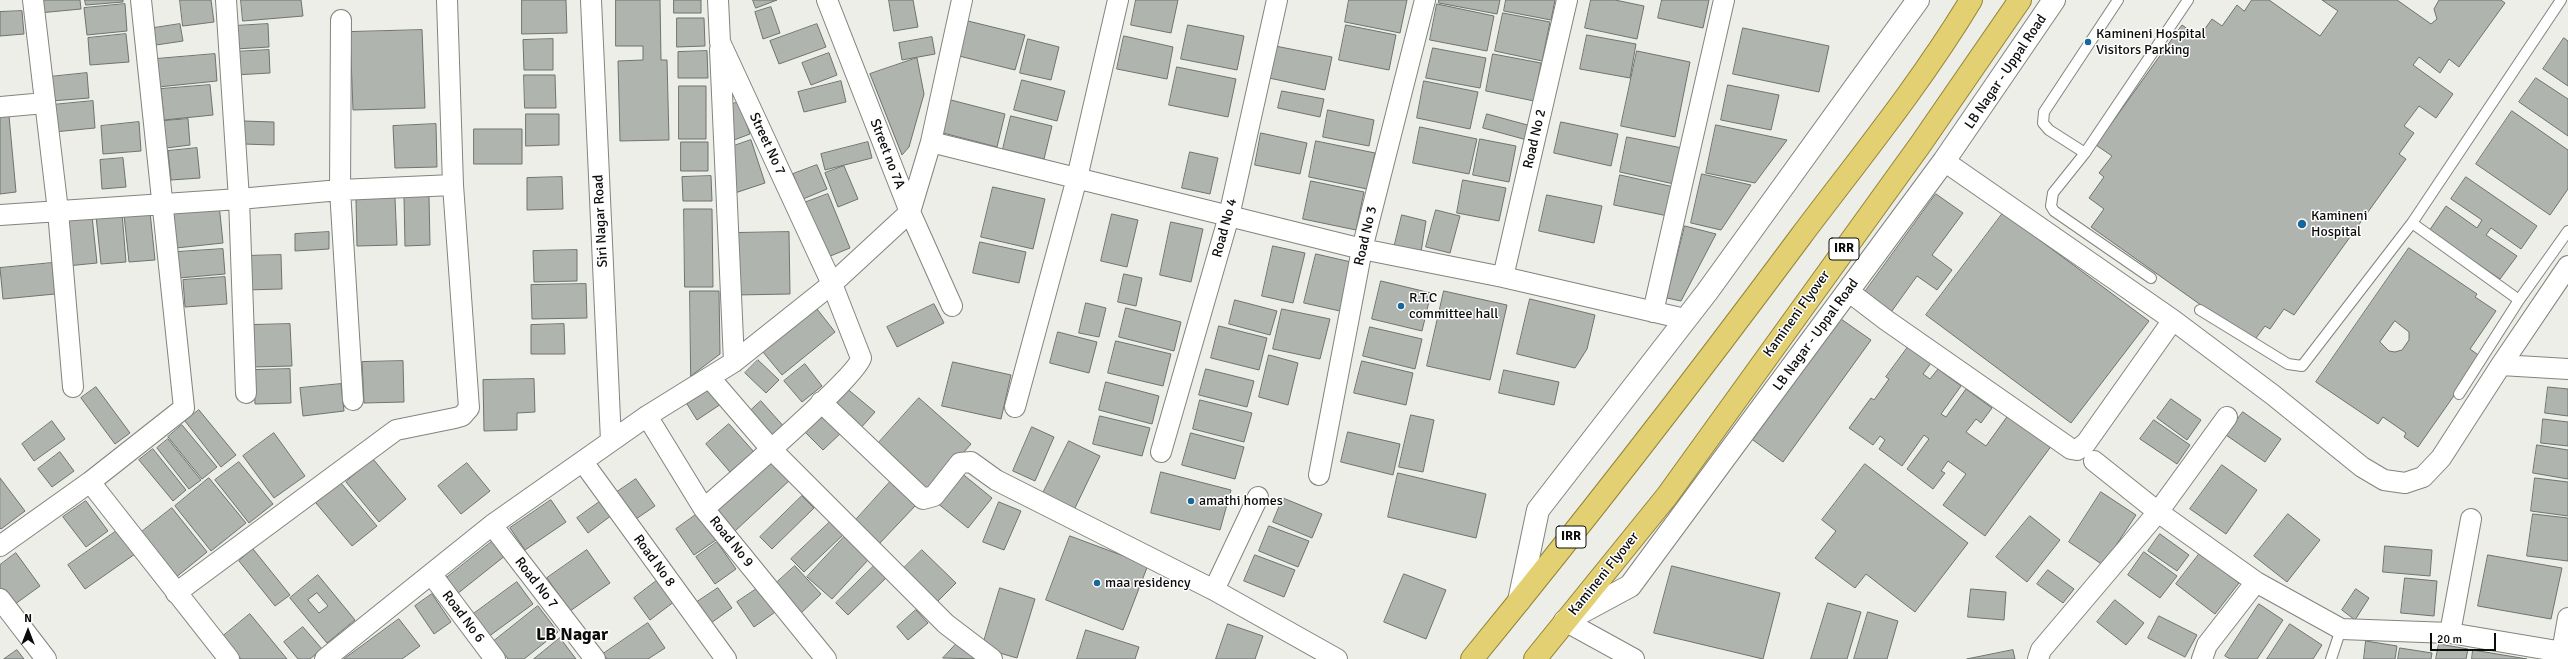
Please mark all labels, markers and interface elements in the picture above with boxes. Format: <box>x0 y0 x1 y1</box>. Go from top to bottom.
street label: LB Nagar - Uppal Road <box>1961 12 2051 132</box>
place label: Kamineni Hospital Visitors Parking <box>2096 26 2206 58</box>
marker: Kamineni Hospital Visitors Parking <box>2083 37 2093 47</box>
street label: Road No 2 <box>1520 108 1550 170</box>
street label: Street No 7 <box>745 110 789 178</box>
street label: Street no 7A <box>866 117 908 191</box>
street label: Siri Nagar Road <box>590 174 612 268</box>
street label: Road No 4 <box>1209 197 1241 259</box>
street label: Road No 3 <box>1351 205 1381 267</box>
place label: Kamineni Hospital <box>2311 208 2367 240</box>
marker: Kamineni Hospital <box>2296 218 2308 230</box>
road number: IRR <box>1829 238 1859 260</box>
street label: Kamineni Flyover <box>1760 268 1834 360</box>
street label: LB Nagar - Uppal Road <box>1770 276 1862 394</box>
place label: R.T.C committee hall <box>1409 290 1498 322</box>
marker: R.T.C committee hall <box>1396 301 1406 311</box>
place label: amathi homes <box>1199 493 1283 509</box>
marker: amathi homes <box>1186 496 1196 506</box>
street label: Road No 9 <box>705 513 757 571</box>
road number: IRR <box>1556 526 1586 548</box>
street label: Kamineni Flyover <box>1565 529 1643 619</box>
street label: Road No 8 <box>629 532 679 590</box>
street label: Road No 7 <box>511 554 561 612</box>
place label: maa residency <box>1105 575 1190 591</box>
marker: maa residency <box>1092 578 1102 588</box>
street label: Road No 6 <box>438 588 488 646</box>
north arrow <box>8 611 48 651</box>
text: N <box>24 612 32 625</box>
district label: LB Nagar <box>536 624 608 646</box>
scale bar <box>2432 625 2498 651</box>
text: 20 m <box>2437 632 2462 647</box>

